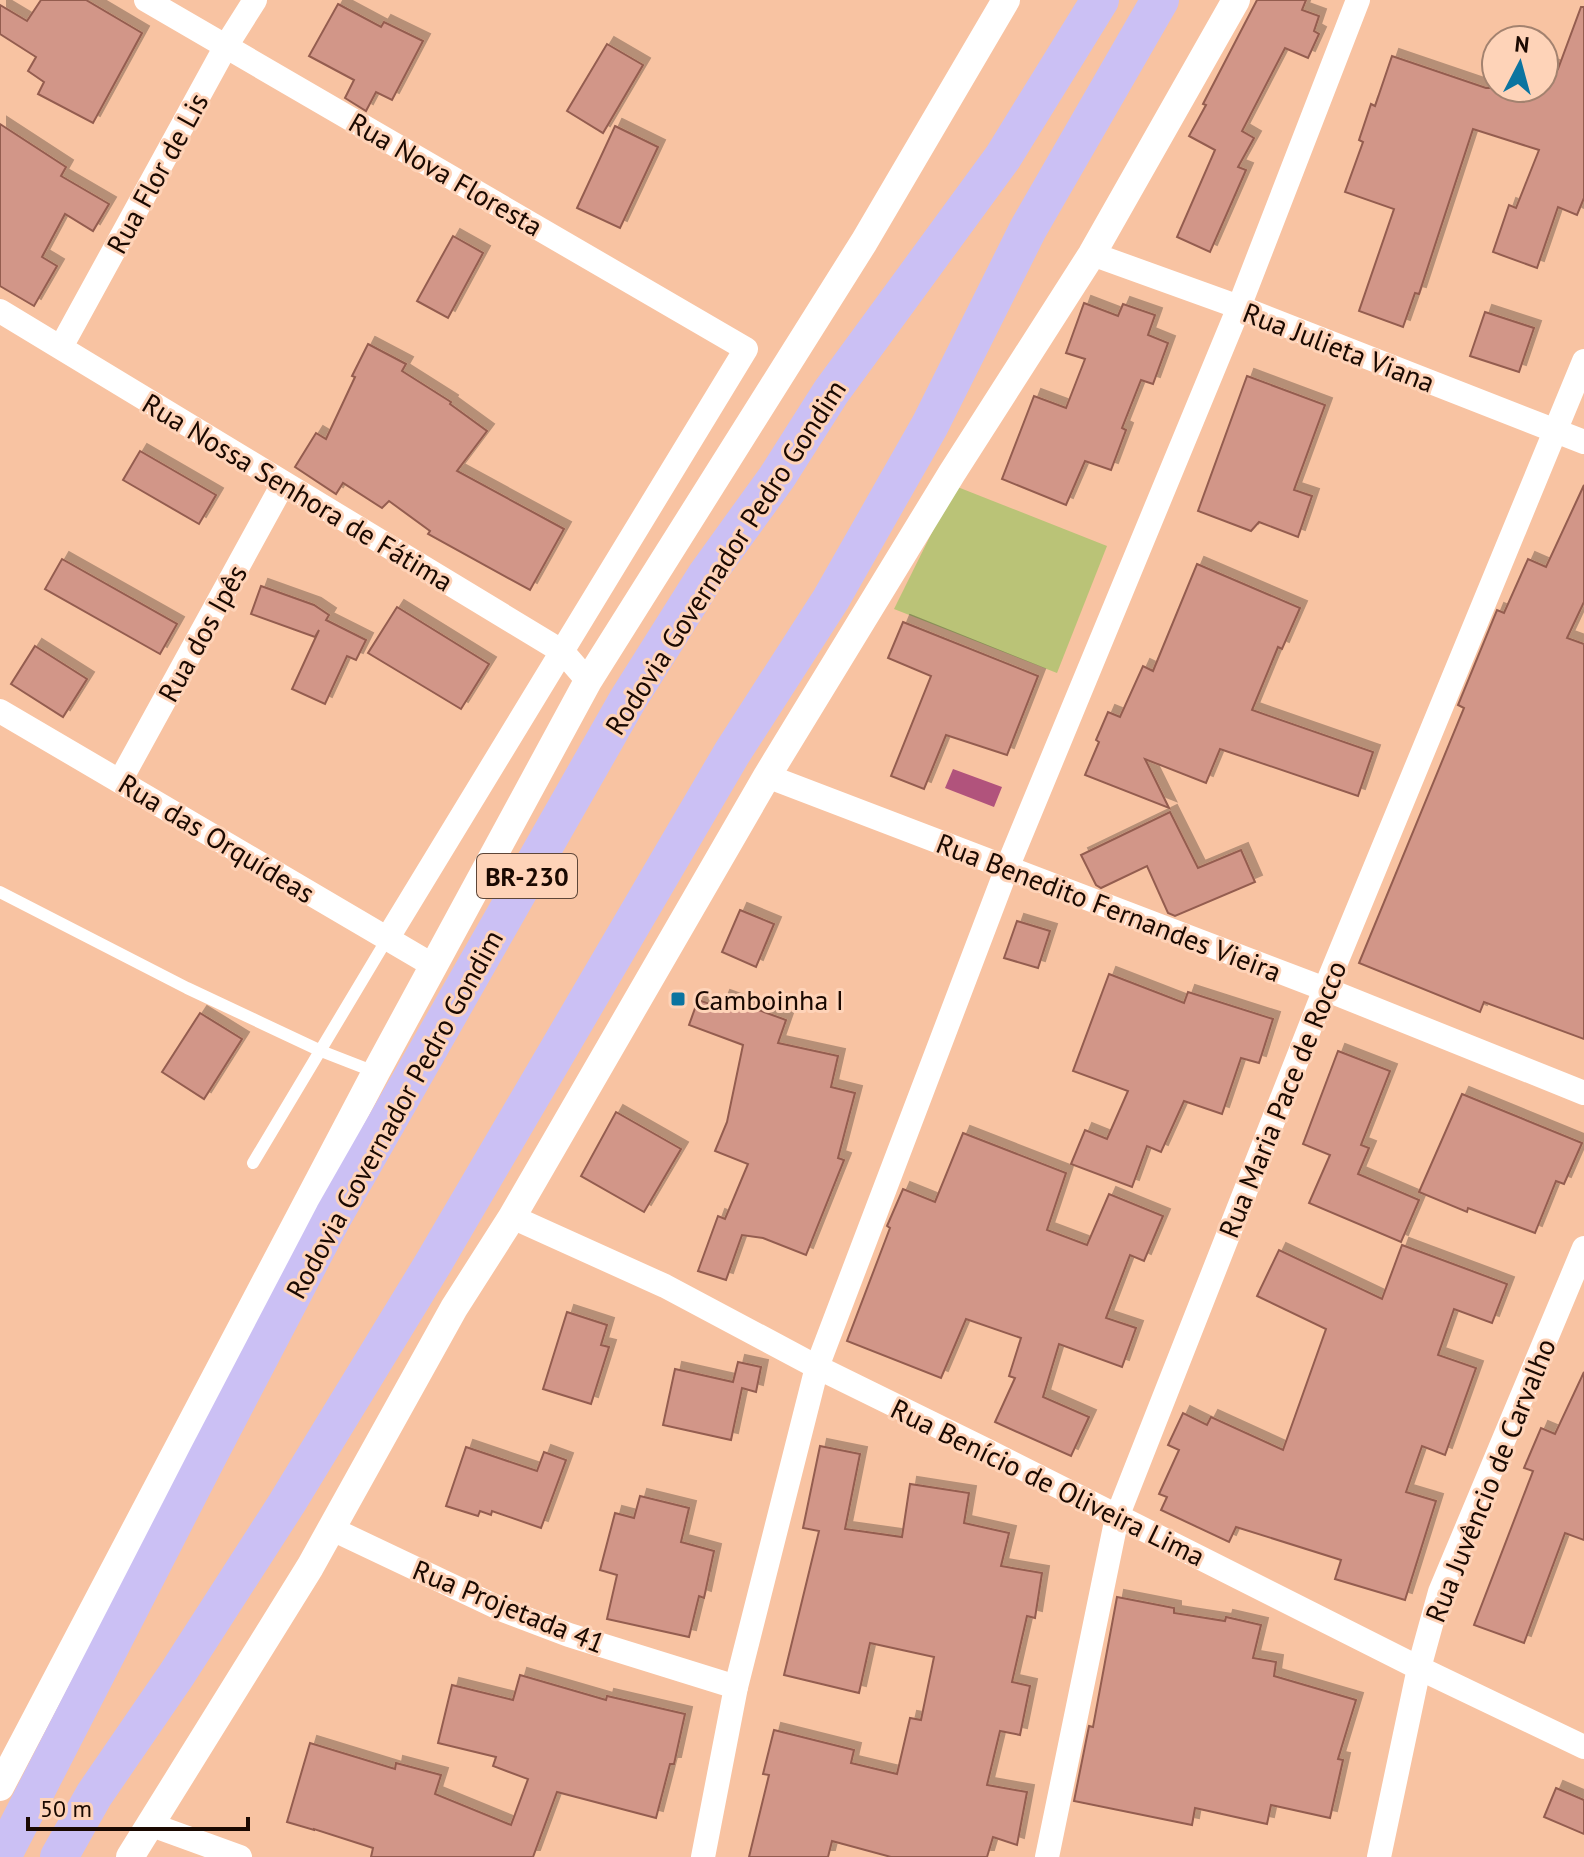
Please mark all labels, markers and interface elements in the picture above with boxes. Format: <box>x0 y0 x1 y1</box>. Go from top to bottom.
north arrow <box>1480 24 1560 104</box>
text: N <box>1513 29 1531 59</box>
street label: Rua Flor de Lis <box>98 86 216 260</box>
street label: Rua Nova Floresta <box>342 104 550 244</box>
street label: Rua Julieta Viana <box>1238 293 1440 401</box>
street label: Rodovia Governador Pedro Gondim <box>596 372 854 742</box>
street label: Rua Nossa Senhora de Fátima <box>136 384 460 600</box>
street label: Rua dos Ipês <box>149 558 255 708</box>
street label: Rua das Orquídeas <box>112 765 322 911</box>
street label: Rua Benedito Fernandes Vieira <box>931 824 1287 990</box>
road number: BR-230 <box>477 854 577 898</box>
street label: Rodovia Governador Pedro Gondim <box>277 923 511 1305</box>
street label: Rua Maria Pace de Rocco <box>1209 955 1355 1243</box>
place label: Camboinha I <box>694 981 844 1018</box>
marker: Camboinha I <box>669 990 687 1008</box>
street label: Rua Juvêncio de Carvalho <box>1416 1333 1564 1627</box>
street label: Rua Benício de Oliveira Lima <box>885 1390 1211 1574</box>
street label: Rua Projetada 41 <box>407 1551 611 1661</box>
scale bar <box>28 1781 248 1831</box>
text: 50 m <box>40 1793 92 1824</box>

